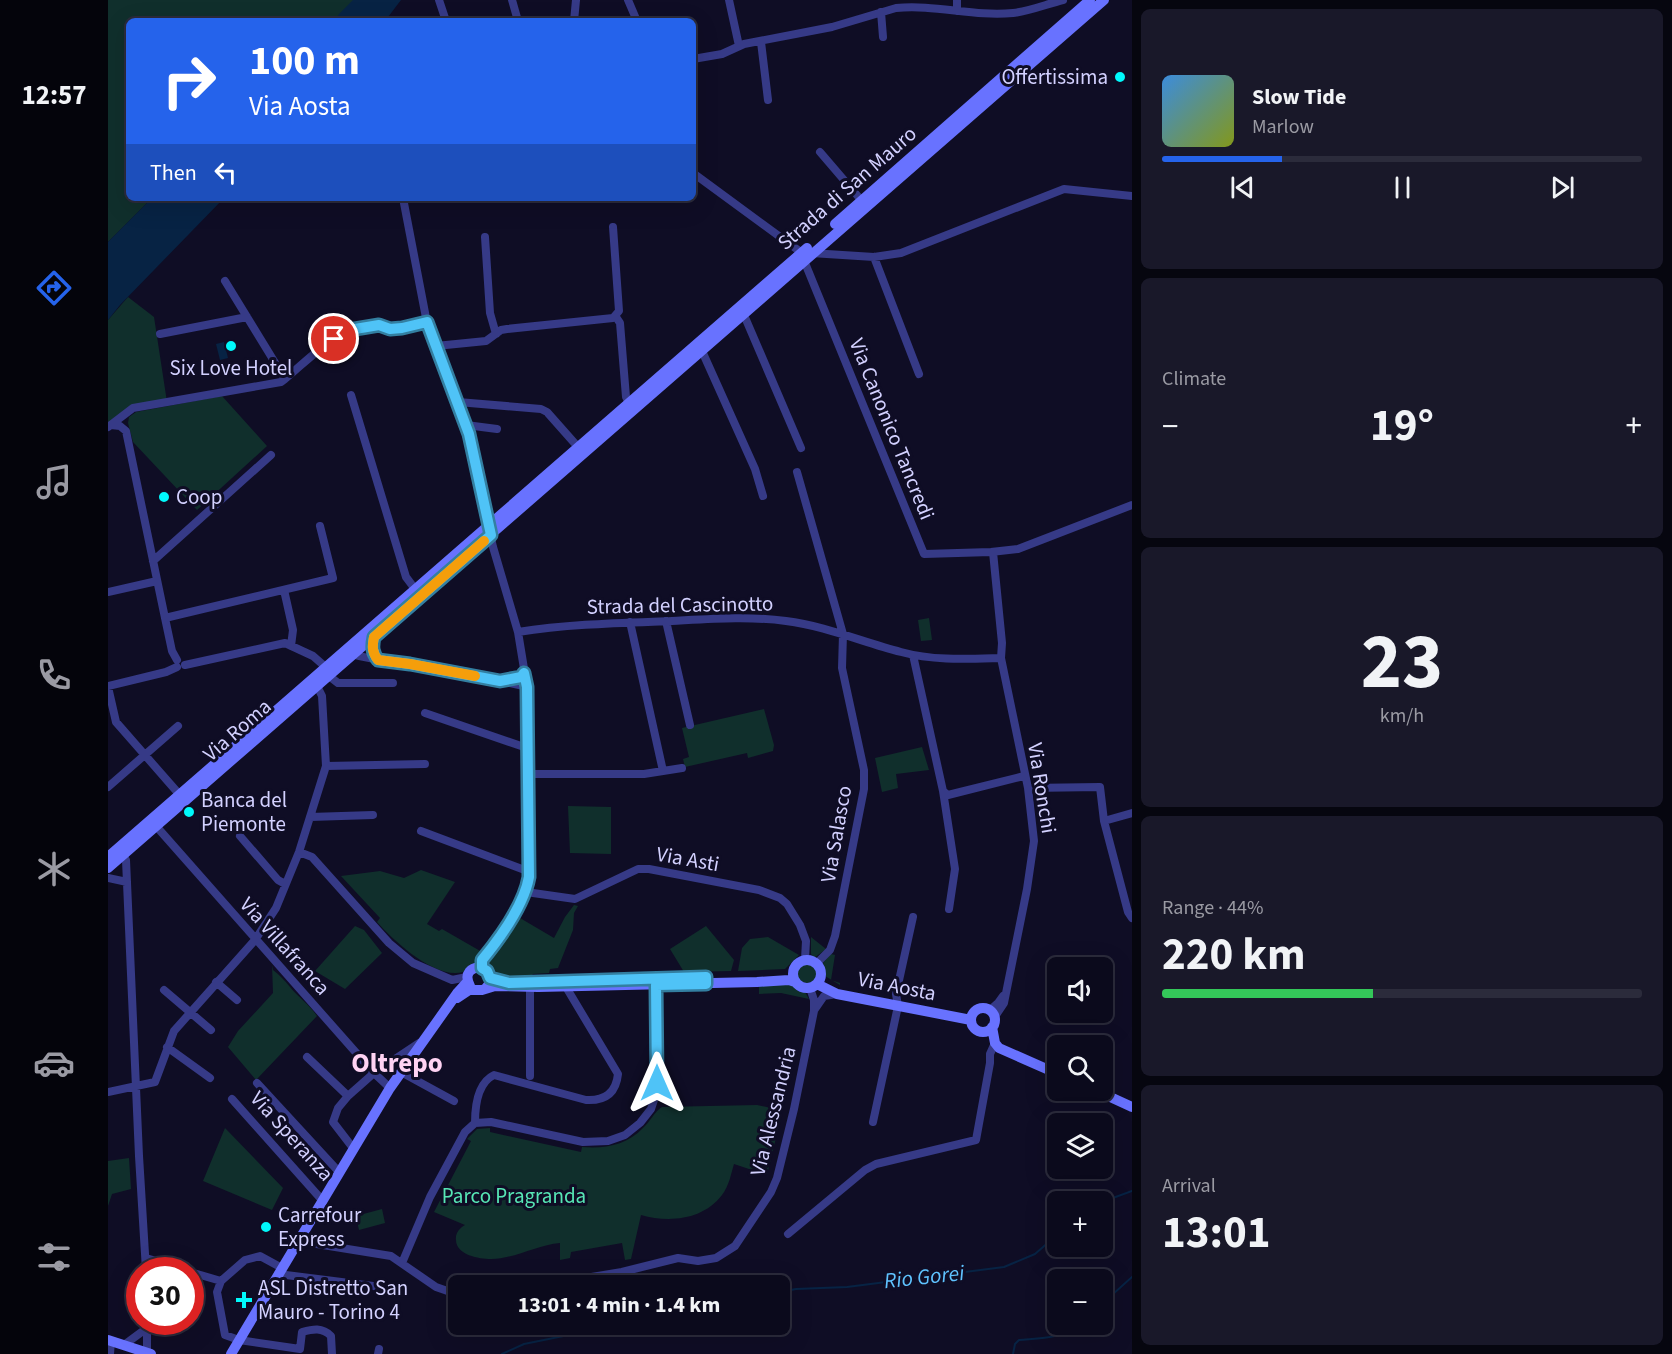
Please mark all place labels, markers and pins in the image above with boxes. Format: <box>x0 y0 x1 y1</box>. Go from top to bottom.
place label: Offertissima <box>1001 62 1108 92</box>
marker: Offertissima <box>1113 70 1127 84</box>
pin <box>308 313 359 364</box>
marker: Six Love Hotel <box>224 339 238 353</box>
place label: Six Love Hotel <box>170 353 292 383</box>
place label: Coop <box>176 482 222 512</box>
marker: Coop <box>157 490 171 504</box>
place label: Banca del Piemonte <box>201 785 287 839</box>
marker: Banca del Piemonte <box>182 805 196 819</box>
place label: Carrefour Express <box>278 1200 362 1254</box>
marker: Carrefour Express <box>259 1220 273 1234</box>
place label: ASL Distretto San Mauro - Torino 4 <box>258 1273 408 1327</box>
marker: ASL Distretto San Mauro - Torino 4 <box>235 1291 253 1309</box>

